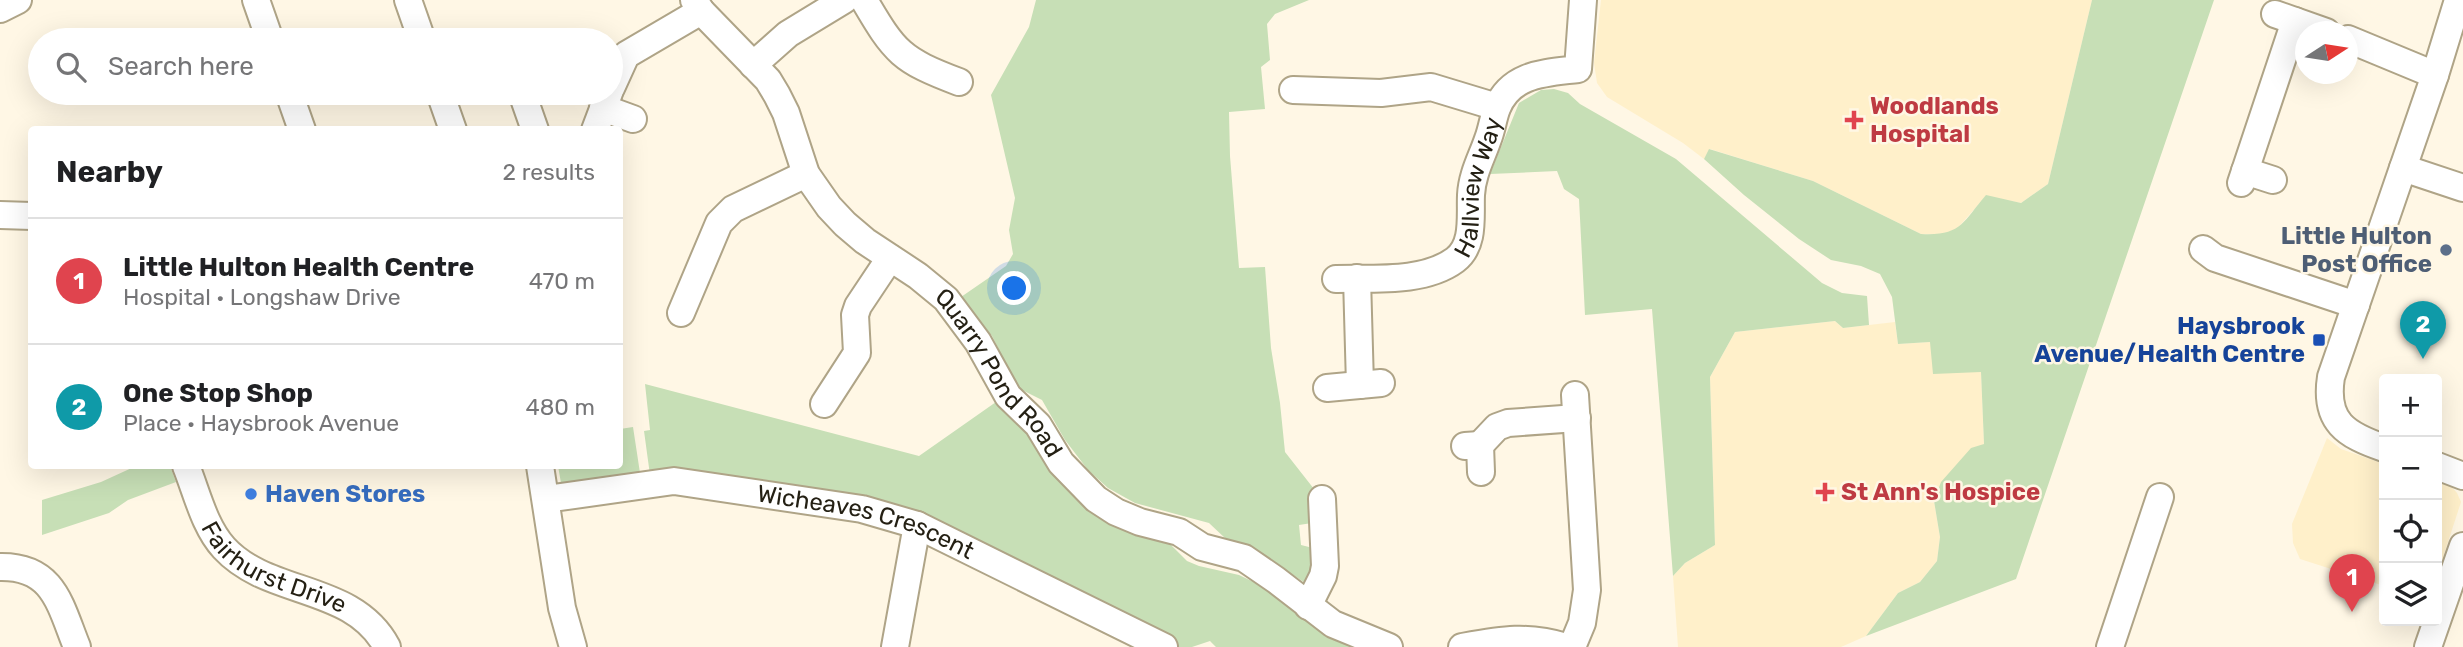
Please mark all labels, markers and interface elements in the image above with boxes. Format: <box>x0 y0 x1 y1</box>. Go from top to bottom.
north arrow <box>2295 21 2358 84</box>
search box <box>28 28 623 105</box>
icon: search <box>52 48 90 86</box>
text: Search here <box>108 51 254 82</box>
place label: Woodlands Hospital <box>1870 92 1999 148</box>
marker: Woodlands Hospital <box>1844 110 1864 130</box>
street label: Hallview Way <box>1449 115 1507 262</box>
text: Nearby <box>56 154 163 190</box>
text: 2 results <box>503 158 595 186</box>
place label: Little Hulton Post Office <box>2281 222 2432 278</box>
marker: Little Hulton Post Office <box>2438 242 2454 258</box>
text: Little Hulton Health Centre <box>123 252 474 283</box>
text: 1 <box>73 267 85 295</box>
text: 470 m <box>529 267 595 295</box>
your location <box>997 271 1031 305</box>
street label: Quarry Pond Road <box>930 282 1068 462</box>
text: Hospital · Longshaw Drive <box>123 283 401 311</box>
pin: 2 <box>2400 301 2446 359</box>
place label: Haysbrook Avenue/Health Centre <box>2034 312 2305 368</box>
marker: Haysbrook Avenue/Health Centre <box>2311 332 2327 348</box>
map controls <box>2379 374 2442 626</box>
button: + <box>2379 374 2442 437</box>
text: One Stop Shop <box>123 378 313 409</box>
text: 2 <box>72 393 86 421</box>
text: 480 m <box>525 393 595 421</box>
text: Place · Haysbrook Avenue <box>123 409 399 437</box>
button: − <box>2379 437 2442 500</box>
place label: St Ann's Hospice <box>1841 478 2040 506</box>
place label: Haven Stores <box>265 480 425 508</box>
street label: Wicheaves Crescent <box>755 480 979 565</box>
marker: St Ann's Hospice <box>1815 482 1835 502</box>
marker: Haven Stores <box>243 486 259 502</box>
button: locate <box>2379 500 2442 563</box>
street label: Fairhurst Drive <box>195 517 351 619</box>
pin: 1 <box>2329 554 2375 612</box>
button: layers <box>2379 563 2442 626</box>

